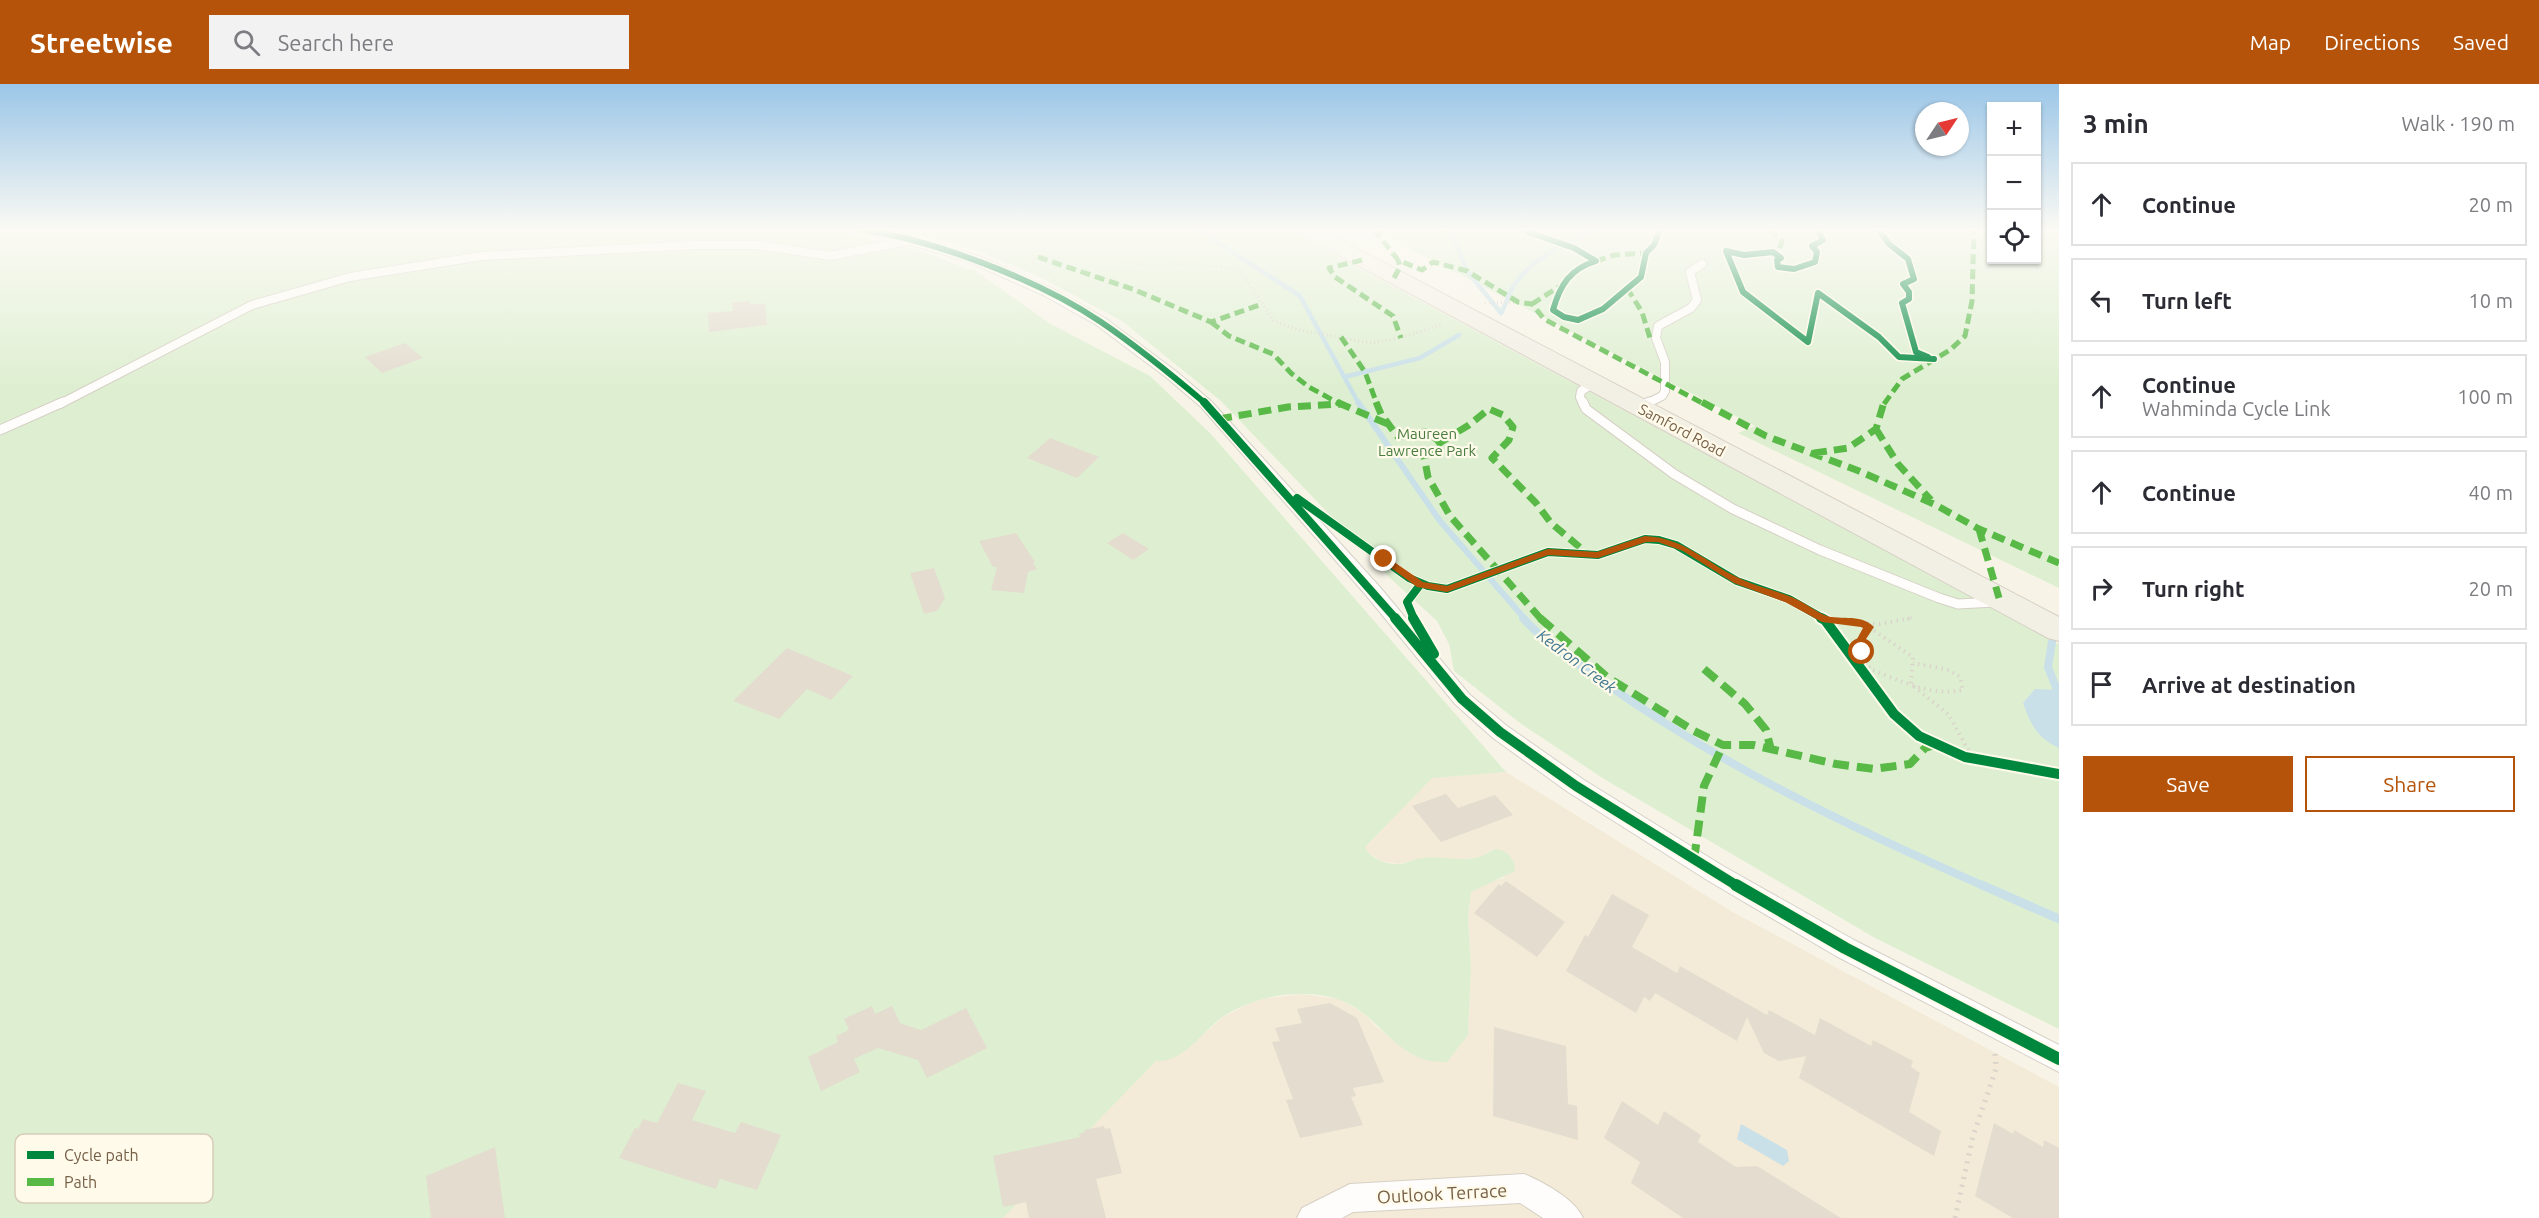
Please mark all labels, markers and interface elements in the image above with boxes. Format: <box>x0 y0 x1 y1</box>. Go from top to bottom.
search box <box>209 15 629 69</box>
icon: search <box>230 26 263 59</box>
text: Streetwise <box>30 27 173 58</box>
text: Search here <box>278 30 394 55</box>
text: Map <box>2250 30 2291 54</box>
text: Directions <box>2324 30 2420 54</box>
text: Saved <box>2453 30 2509 54</box>
north arrow <box>1915 102 1969 156</box>
map controls <box>1987 102 2041 264</box>
button: + <box>1987 102 2041 156</box>
text: 3 min <box>2083 109 2149 138</box>
text: Walk · 190 m <box>2402 112 2515 135</box>
button: − <box>1987 156 2041 210</box>
icon: ahead <box>2085 188 2118 221</box>
text: Continue <box>2142 192 2236 217</box>
text: 20 m <box>2469 193 2513 216</box>
button: locate <box>1987 210 2041 264</box>
icon: left <box>2085 284 2118 317</box>
text: Turn left <box>2142 288 2232 313</box>
text: 10 m <box>2469 289 2513 312</box>
text: Continue <box>2142 372 2236 397</box>
icon: ahead <box>2085 380 2118 413</box>
text: 100 m <box>2457 385 2513 408</box>
text: Wahminda Cycle Link <box>2142 397 2330 420</box>
street label: Samford Road <box>1636 400 1728 460</box>
park label: Maureen Lawrence Park <box>1378 425 1476 459</box>
icon: ahead <box>2085 476 2118 509</box>
text: Continue <box>2142 480 2236 505</box>
text: 40 m <box>2469 481 2513 504</box>
route end <box>1370 545 1396 571</box>
icon: right <box>2085 572 2118 605</box>
text: Turn right <box>2142 576 2244 601</box>
text: 20 m <box>2469 577 2513 600</box>
water label: Kedron Creek <box>1534 625 1621 697</box>
route start <box>1848 638 1874 664</box>
icon: arrive <box>2085 668 2118 701</box>
text: Arrive at destination <box>2142 672 2356 697</box>
button: Save <box>2083 756 2293 812</box>
button: Share <box>2305 756 2515 812</box>
legend <box>15 1134 213 1203</box>
text: Cycle path <box>64 1146 139 1164</box>
text: Path <box>64 1173 97 1191</box>
street label: Outlook Terrace <box>1376 1180 1508 1206</box>

